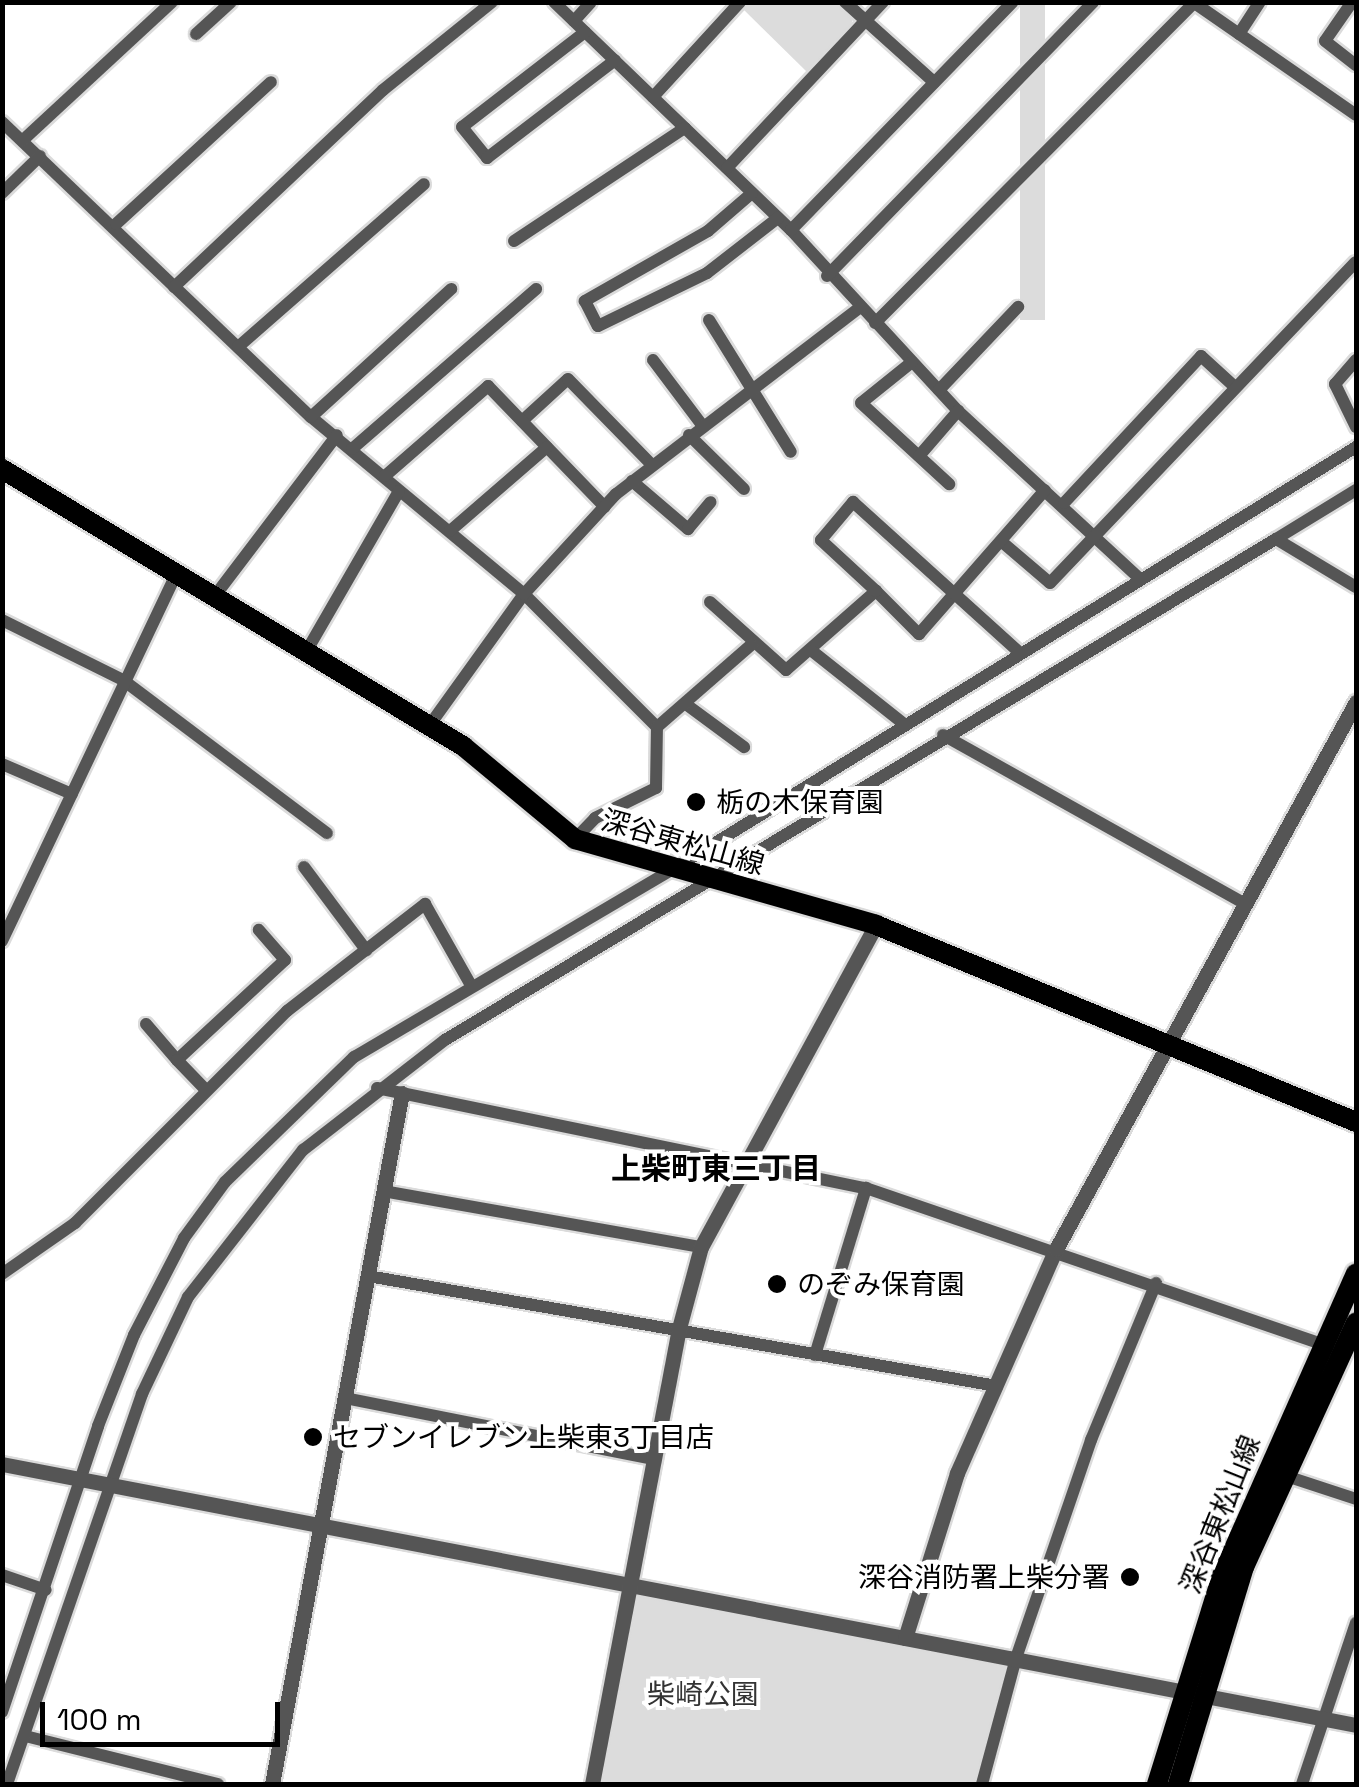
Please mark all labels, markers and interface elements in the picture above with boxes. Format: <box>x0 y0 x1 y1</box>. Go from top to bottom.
place label: 栃の木保育園 <box>716 785 884 819</box>
marker: 栃の木保育園 <box>685 791 707 813</box>
street label: 深谷東松山線 <box>598 803 768 881</box>
district label: 上柴町東三丁目 <box>611 1151 821 1187</box>
place label: のぞみ保育園 <box>797 1267 965 1301</box>
marker: のぞみ保育園 <box>766 1273 788 1295</box>
place label: セブンイレブン上柴東3丁目店 <box>333 1420 714 1454</box>
marker: セブンイレブン上柴東3丁目店 <box>302 1426 324 1448</box>
street label: 深谷東松山線 <box>1173 1430 1267 1598</box>
place label: 深谷消防署上柴分署 <box>858 1560 1110 1594</box>
marker: 深谷消防署上柴分署 <box>1119 1566 1141 1588</box>
park label: 柴崎公園 <box>647 1677 759 1711</box>
scale bar <box>45 1682 285 1744</box>
text: 100 m <box>57 1700 142 1739</box>

